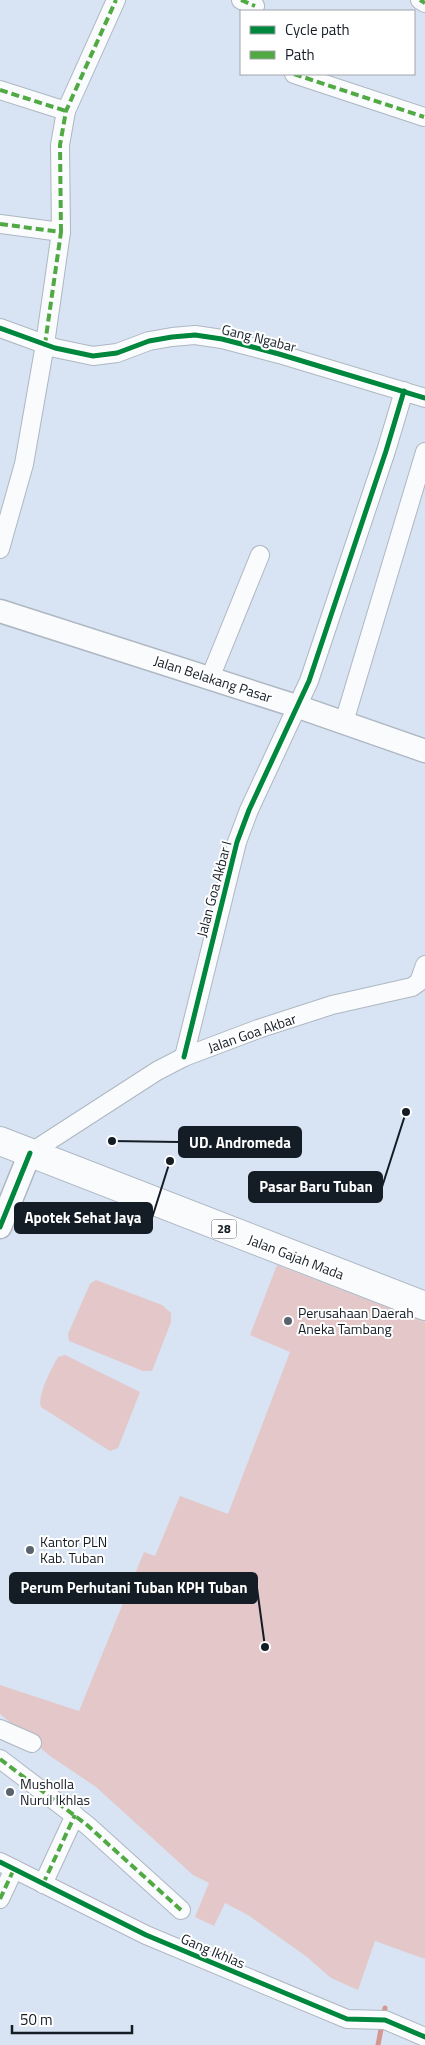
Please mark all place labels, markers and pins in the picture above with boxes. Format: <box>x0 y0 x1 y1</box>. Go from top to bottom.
callout: UD. Andromeda <box>179 1127 301 1157</box>
callout: Pasar Baru Tuban <box>249 1172 382 1202</box>
callout: Apotek Sehat Jaya <box>15 1203 152 1233</box>
place label: Perusahaan Daerah Aneka Tambang <box>298 1302 414 1339</box>
marker: Perusahaan Daerah Aneka Tambang <box>282 1315 294 1327</box>
place label: Kantor PLN Kab. Tuban <box>40 1531 107 1568</box>
marker: Kantor PLN Kab. Tuban <box>24 1544 36 1556</box>
callout: Perum Perhutani Tuban KPH Tuban <box>10 1573 257 1603</box>
place label: Musholla Nurul Ikhlas <box>20 1773 90 1810</box>
marker: Musholla Nurul Ikhlas <box>4 1786 16 1798</box>

